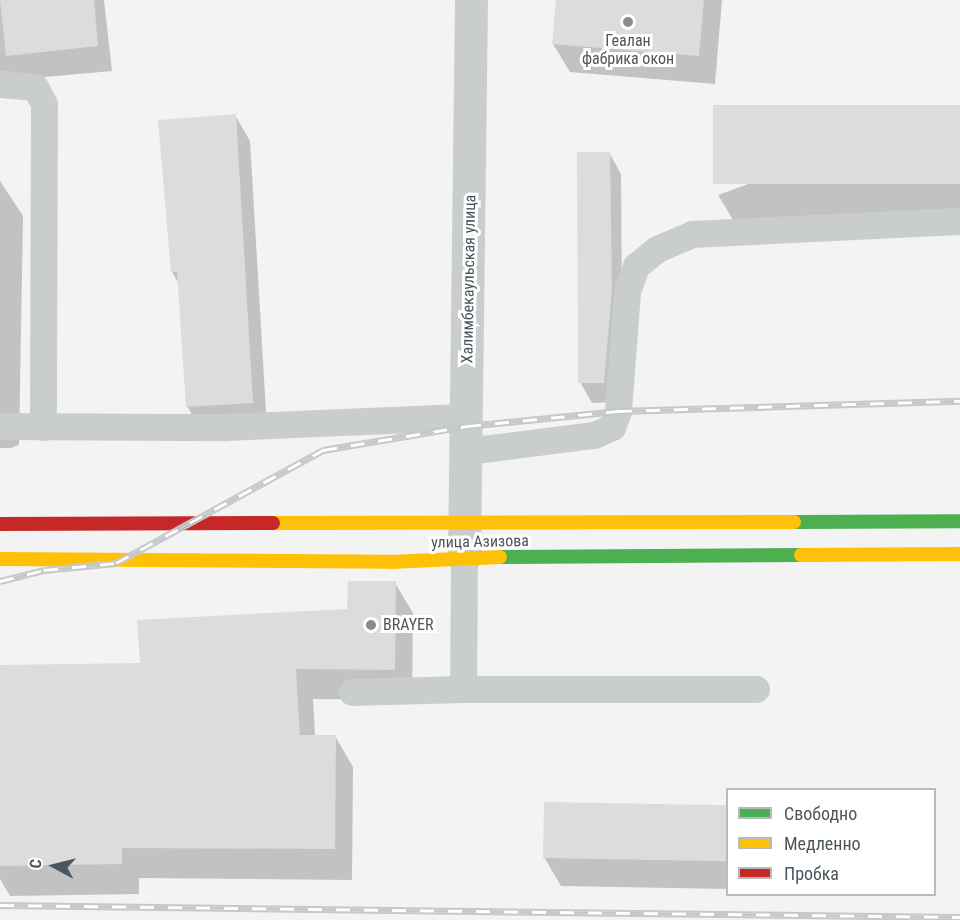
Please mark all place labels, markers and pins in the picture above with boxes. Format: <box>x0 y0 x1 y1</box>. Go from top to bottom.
marker: Геалан фабрика окон <box>621 15 635 29</box>
place label: Геалан фабрика окон <box>582 31 674 69</box>
place label: BRAYER <box>383 615 434 635</box>
marker: BRAYER <box>364 618 378 632</box>

